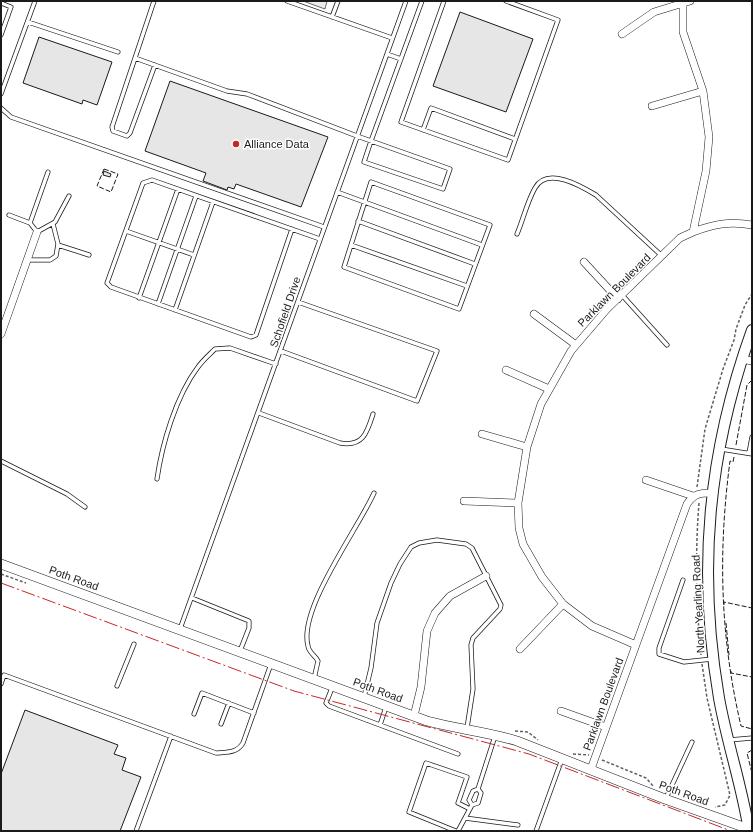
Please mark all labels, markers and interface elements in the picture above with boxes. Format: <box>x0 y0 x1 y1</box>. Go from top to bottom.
place label: Alliance Data <box>244 138 310 150</box>
marker: Alliance Data <box>231 139 241 149</box>
street label: Parklawn Boulevard <box>575 251 653 329</box>
street label: Schofield Drive <box>267 275 303 349</box>
street label: North Yearling Road <box>689 555 707 653</box>
street label: Poth Road <box>48 563 100 593</box>
street label: Parklawn Boulevard <box>581 656 625 752</box>
street label: Poth Road <box>352 675 404 705</box>
street label: Poth Road <box>658 778 710 808</box>

